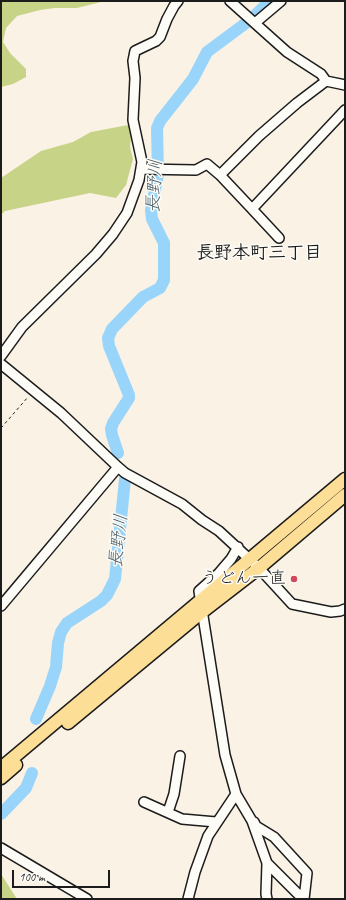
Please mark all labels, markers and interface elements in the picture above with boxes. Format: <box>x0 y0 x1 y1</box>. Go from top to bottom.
water label: 長野川 <box>143 158 167 214</box>
district label: 長野本町三丁目 <box>196 242 322 264</box>
water label: 長野川 <box>105 513 133 569</box>
place label: うどん一直 <box>201 569 286 589</box>
marker: うどん一直 <box>289 574 299 584</box>
scale bar <box>14 862 112 888</box>
text: 100 m <box>19 869 45 885</box>

